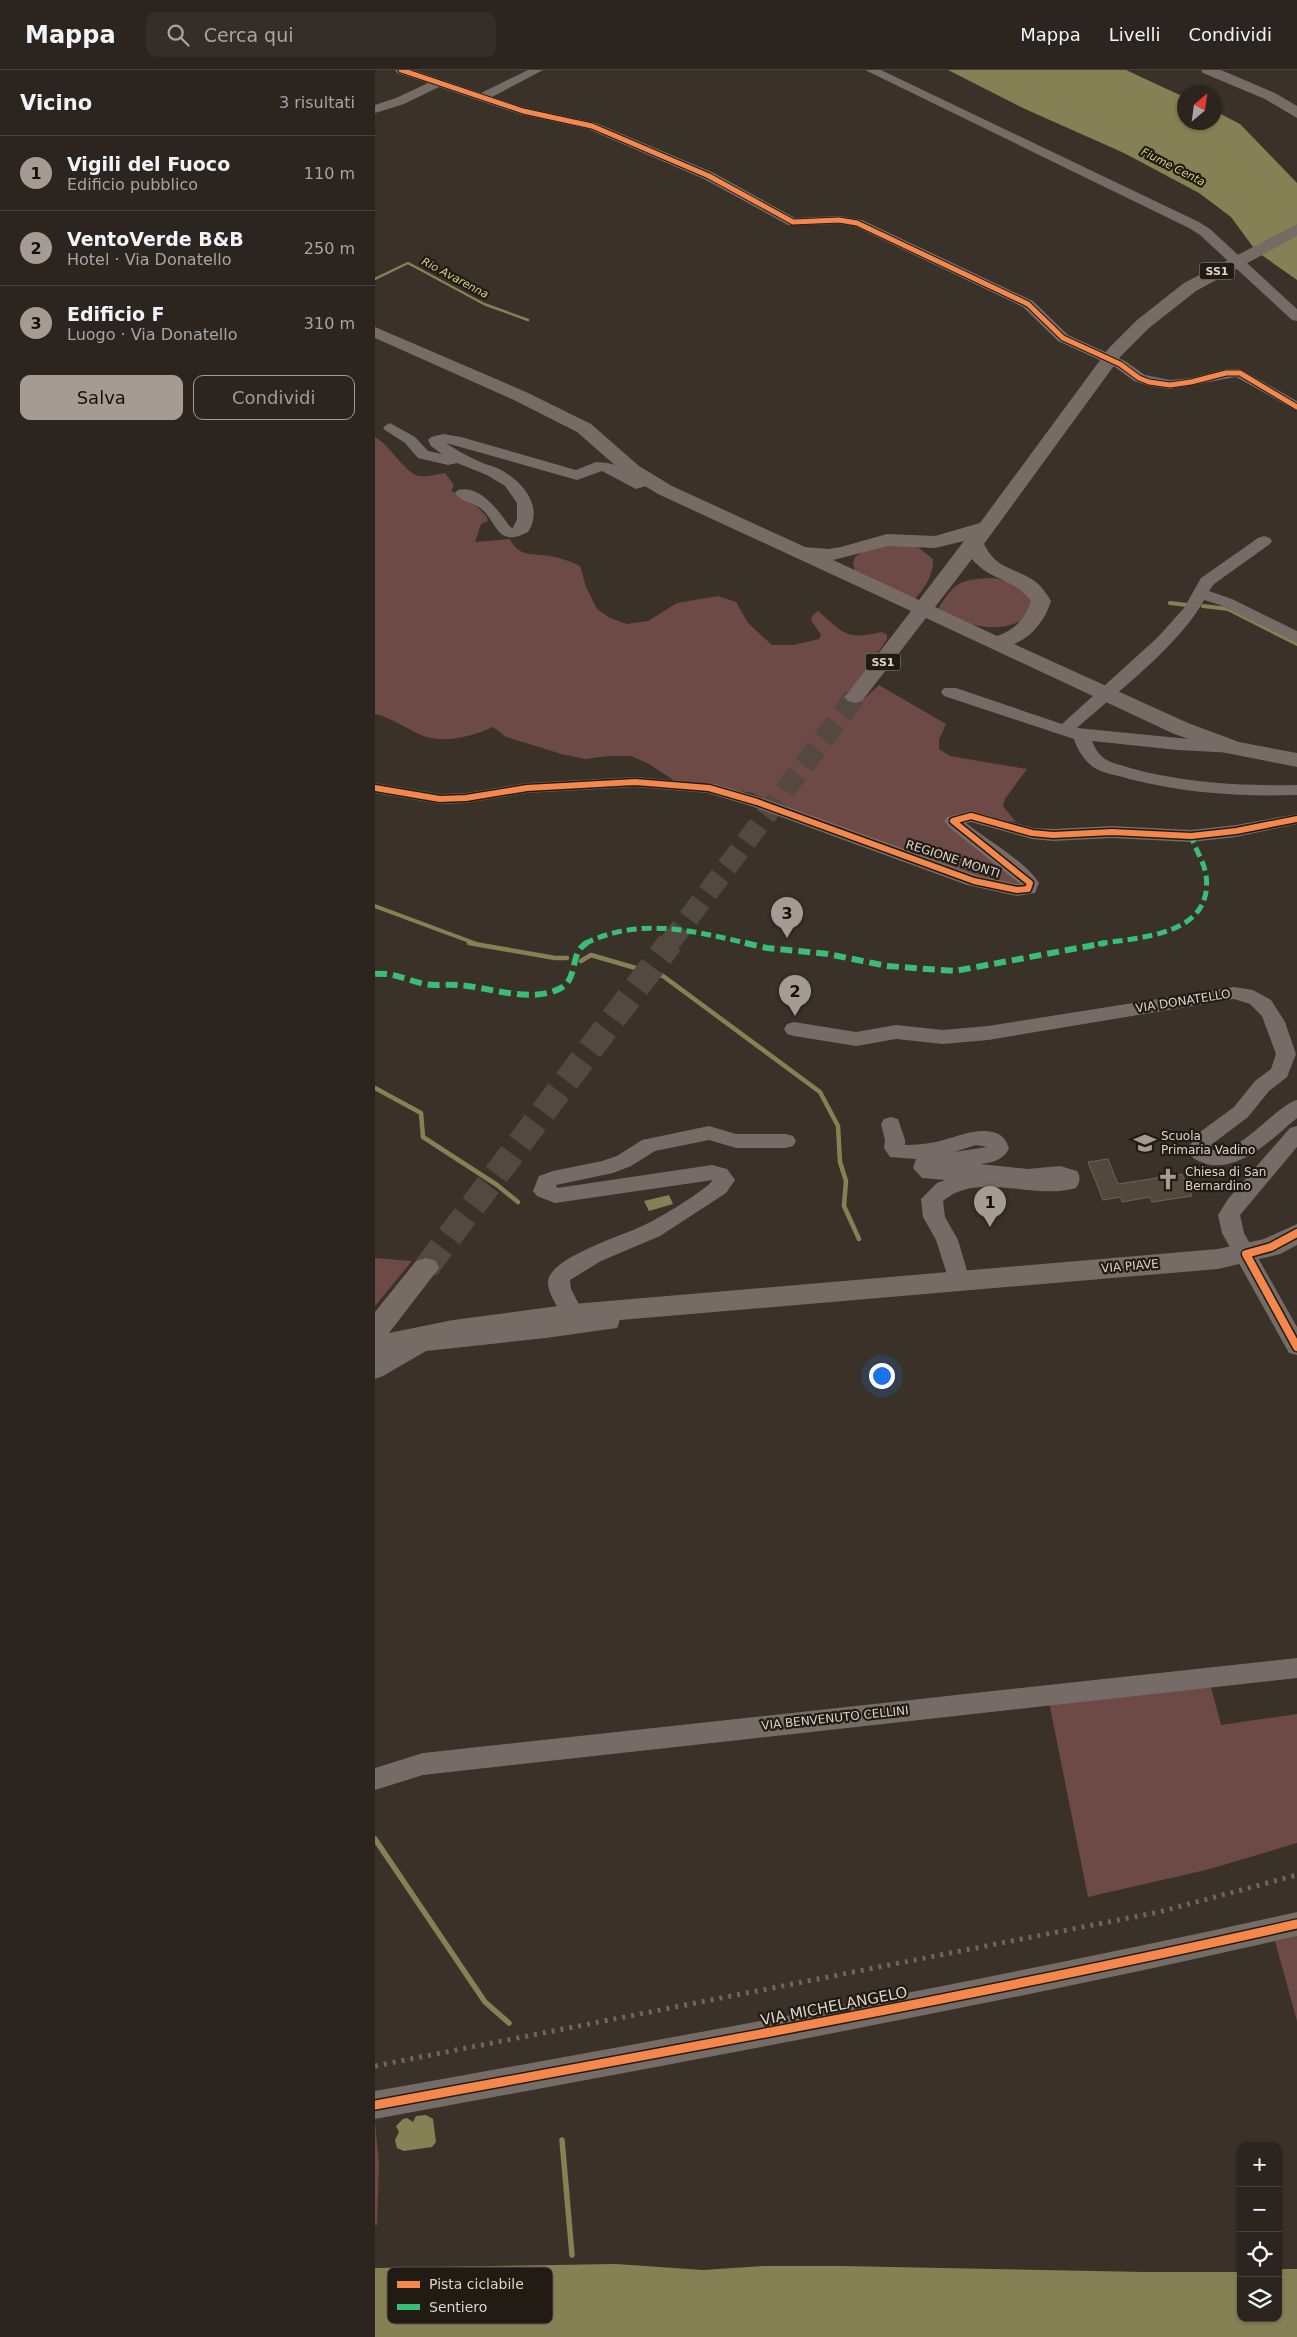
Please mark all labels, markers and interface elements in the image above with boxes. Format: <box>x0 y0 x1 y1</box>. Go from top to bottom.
search box <box>146 12 496 57</box>
text: Mappa <box>25 21 116 49</box>
icon: search <box>164 21 192 49</box>
text: Cerca qui <box>204 24 294 46</box>
text: Mappa <box>1020 24 1081 45</box>
text: Livelli <box>1109 24 1161 45</box>
text: Condividi <box>1189 24 1272 45</box>
north arrow <box>1177 85 1222 130</box>
text: Vicino <box>20 91 92 115</box>
text: 3 risultati <box>279 93 355 112</box>
water label: Fiume Centa <box>1139 145 1207 189</box>
text: Vigili del Fuoco <box>67 153 230 175</box>
text: 1 <box>30 164 42 183</box>
text: 110 m <box>304 164 355 183</box>
text: Edificio pubblico <box>67 175 198 194</box>
text: VentoVerde B&B <box>67 228 244 250</box>
text: 2 <box>30 239 42 258</box>
text: 250 m <box>304 239 355 258</box>
text: Hotel · Via Donatello <box>67 250 231 269</box>
water label: Rio Avarenna <box>419 255 491 301</box>
road number: SS1 <box>1199 262 1235 280</box>
text: Edificio F <box>67 303 165 325</box>
text: 3 <box>30 314 42 333</box>
text: 310 m <box>304 314 355 333</box>
text: Luogo · Via Donatello <box>67 325 238 344</box>
button: Salva <box>20 375 183 420</box>
button: Condividi <box>193 375 355 420</box>
road number: SS1 <box>865 654 901 670</box>
street label: REGIONE MONTI <box>904 837 1002 881</box>
pin: 3 <box>771 897 803 938</box>
pin: 2 <box>779 975 811 1016</box>
street label: VIA DONATELLO <box>1134 987 1232 1015</box>
place label: Scuola Primaria Vadino <box>1161 1129 1255 1157</box>
school or university icon: Scuola Primaria Vadino <box>1132 1130 1158 1156</box>
place label: Chiesa di San Bernardino <box>1185 1165 1266 1193</box>
church icon: Chiesa di San Bernardino <box>1155 1166 1181 1192</box>
pin: 1 <box>974 1186 1006 1227</box>
street label: VIA PIAVE <box>1101 1257 1159 1275</box>
your location <box>869 1363 895 1389</box>
street label: VIA BENVENUTO CELLINI <box>761 1703 909 1733</box>
street label: VIA MICHELANGELO <box>759 1983 909 2029</box>
map controls <box>1237 2142 1282 2322</box>
button: + <box>1237 2142 1282 2187</box>
button: − <box>1237 2187 1282 2232</box>
button: locate <box>1237 2232 1282 2277</box>
legend <box>387 2267 553 2324</box>
text: Pista ciclabile <box>429 2276 524 2292</box>
button: layers <box>1237 2277 1282 2322</box>
text: Sentiero <box>429 2299 487 2315</box>

